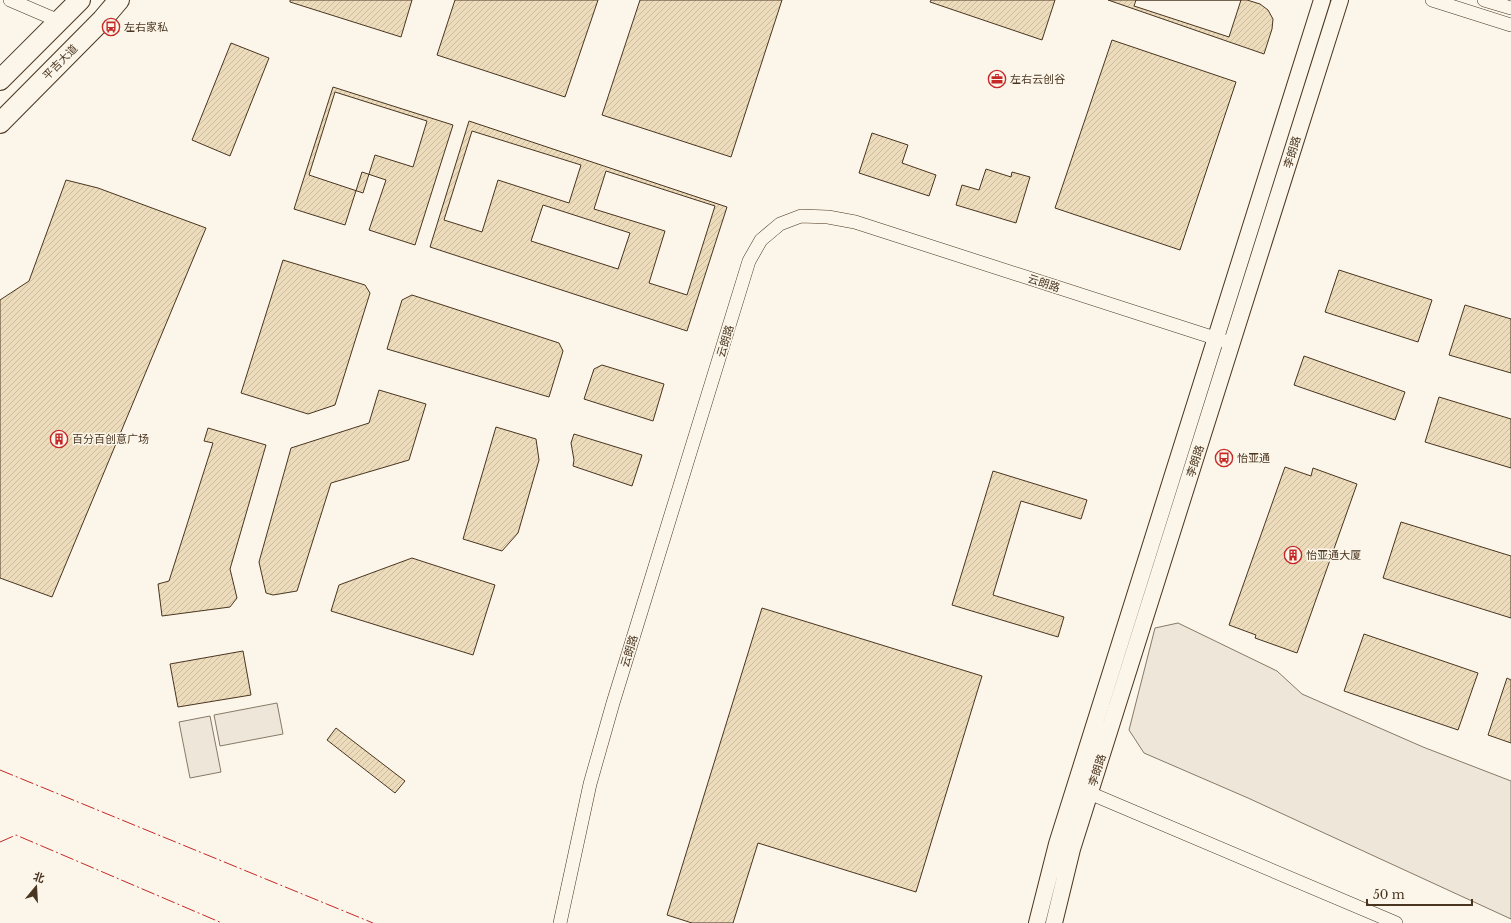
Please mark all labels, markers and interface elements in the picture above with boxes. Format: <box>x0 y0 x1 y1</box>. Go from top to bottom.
bus stop icon: 左右家私 <box>101 17 121 37</box>
place label: 左右家私 <box>124 20 168 34</box>
street label: 平吉大道 <box>39 41 81 83</box>
office icon: 左右云创谷 <box>987 69 1007 89</box>
place label: 左右云创谷 <box>1010 72 1065 86</box>
street label: 李朗路 <box>1280 134 1304 170</box>
street label: 云朗路 <box>1026 271 1062 295</box>
street label: 云朗路 <box>713 323 737 359</box>
building icon: 百分百创意广场 <box>49 429 69 449</box>
place label: 百分百创意广场 <box>72 432 149 446</box>
street label: 李朗路 <box>1183 443 1207 479</box>
bus stop icon: 怡亚通 <box>1214 448 1234 468</box>
place label: 怡亚通 <box>1237 451 1270 465</box>
building icon: 怡亚通大厦 <box>1283 545 1303 565</box>
place label: 怡亚通大厦 <box>1306 548 1361 562</box>
street label: 云朗路 <box>617 633 641 669</box>
street label: 李朗路 <box>1085 752 1109 788</box>
north arrow <box>16 867 56 907</box>
text: 北 <box>32 869 46 886</box>
scale bar <box>1367 881 1472 907</box>
text: 50 m <box>1373 887 1405 902</box>

